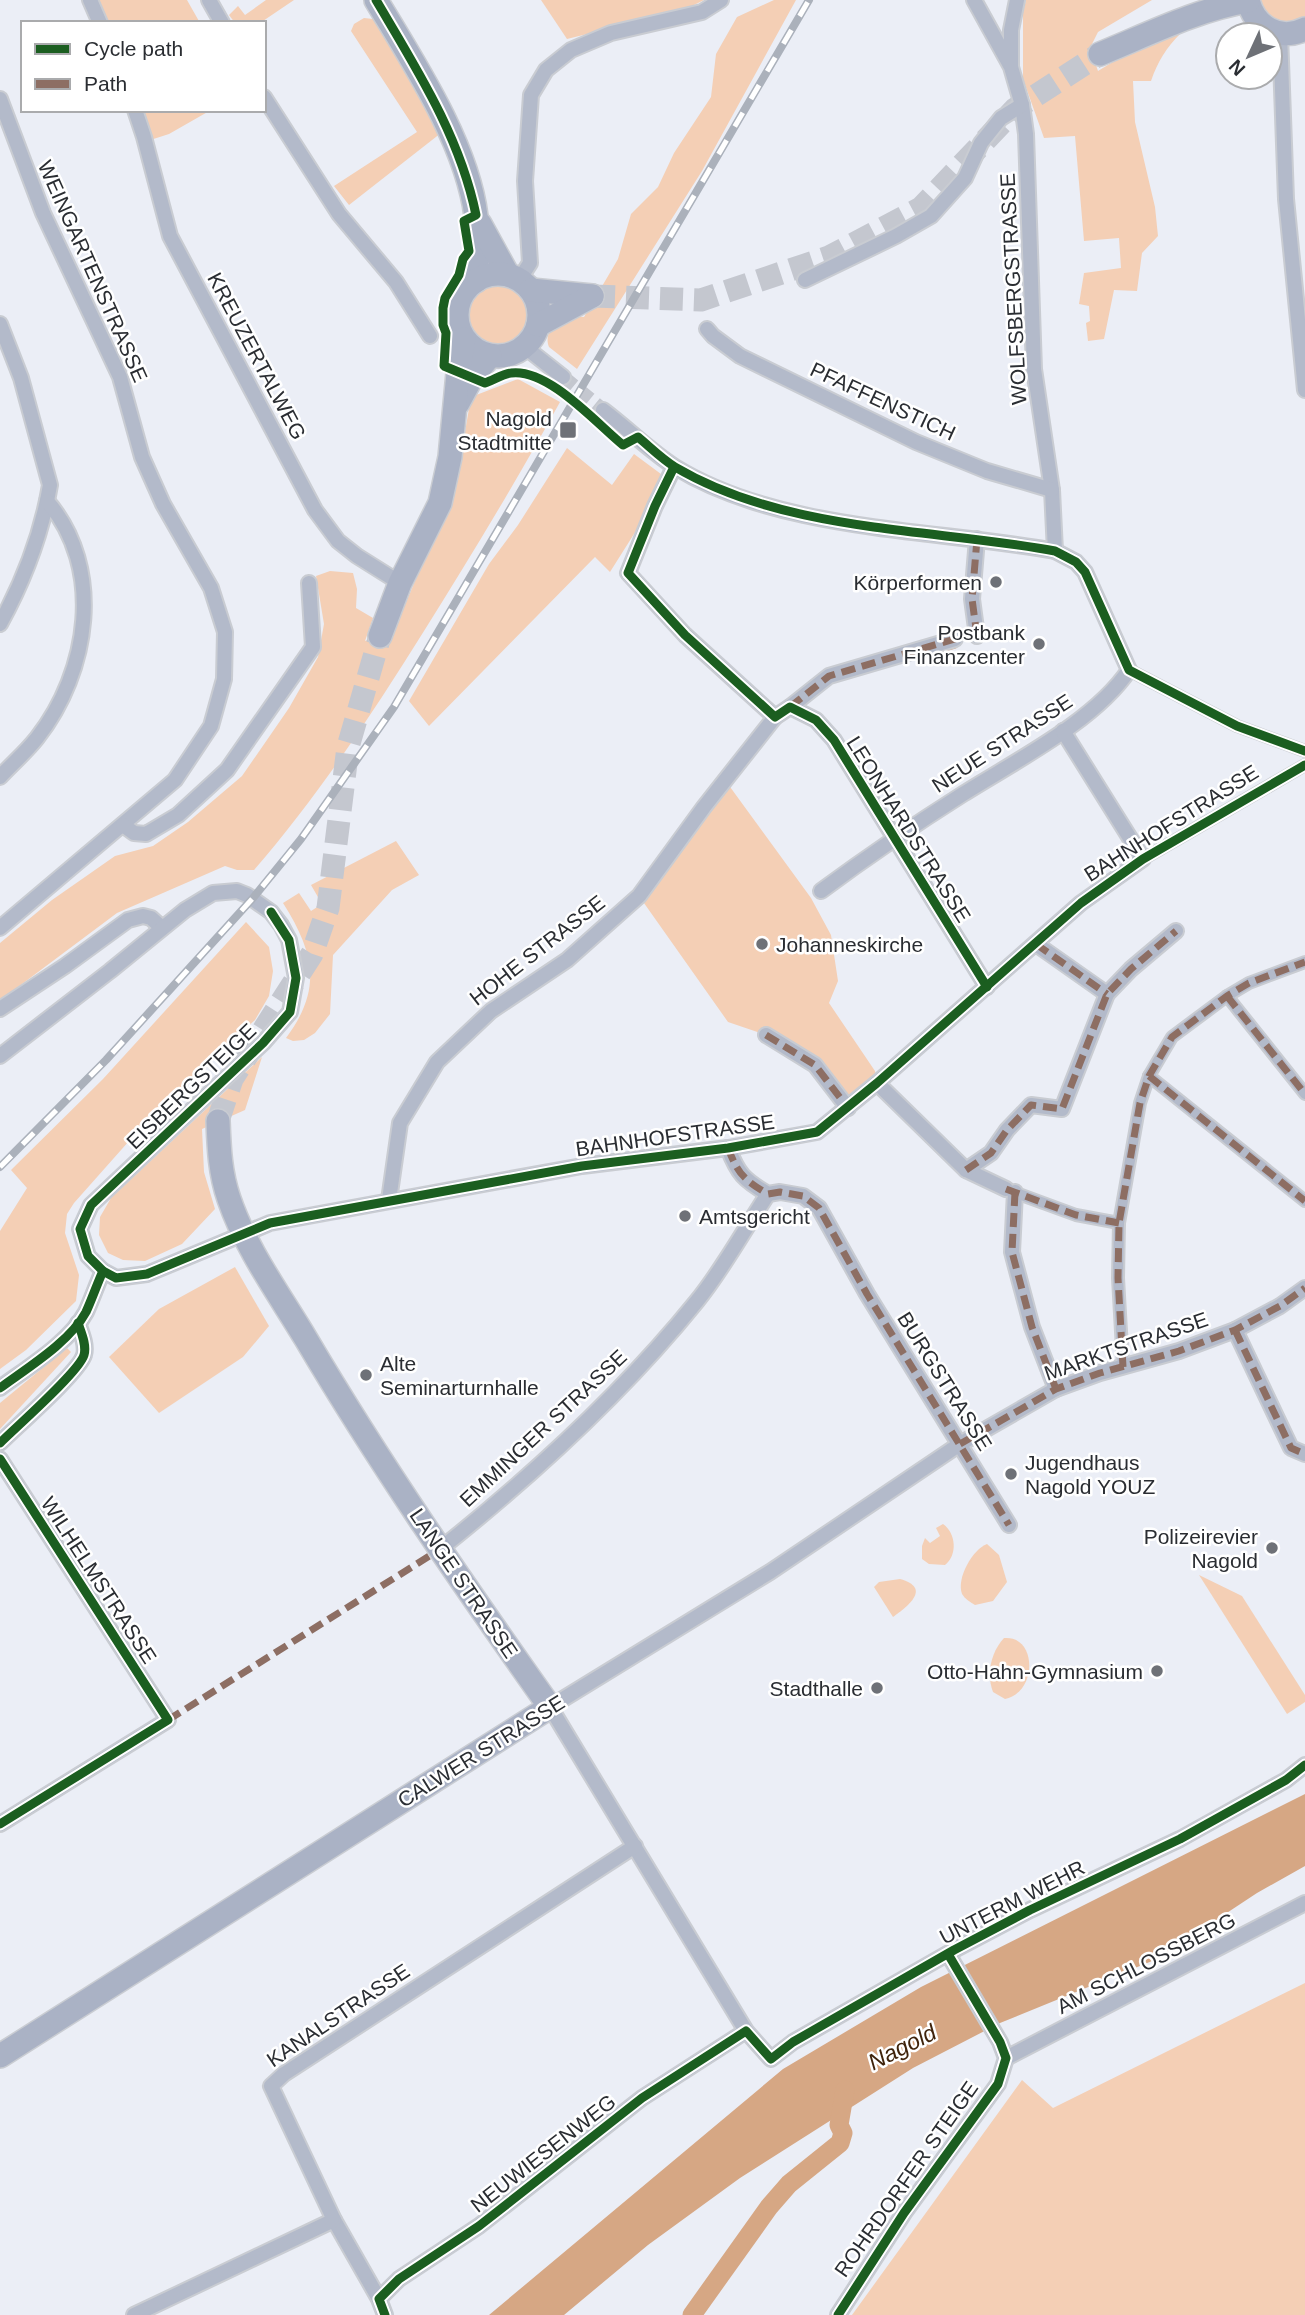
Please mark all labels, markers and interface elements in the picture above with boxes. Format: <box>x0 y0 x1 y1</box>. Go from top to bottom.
legend <box>21 21 266 112</box>
north arrow <box>1214 21 1284 91</box>
text: Cycle path <box>84 37 183 60</box>
text: N <box>1225 55 1249 80</box>
text: Path <box>84 72 127 95</box>
street label: WEINGARTENSTRASSE <box>34 157 152 385</box>
street label: WOLFSBERGSTRASSE <box>995 172 1031 406</box>
street label: KREUZERTALWEG <box>203 269 311 443</box>
street label: PFAFFENSTICH <box>807 357 959 445</box>
place label: Nagold Stadtmitte <box>457 407 552 454</box>
marker: Nagold Stadtmitte <box>558 420 578 440</box>
place label: Körperformen <box>854 571 982 594</box>
marker: Körperformen <box>988 574 1004 590</box>
place label: Postbank Finanzcenter <box>904 621 1025 668</box>
marker: Postbank Finanzcenter <box>1031 636 1047 652</box>
street label: NEUE STRASSE <box>928 689 1076 797</box>
street label: LEONHARDSTRASSE <box>842 732 976 926</box>
street label: BAHNHOFSTRASSE <box>1080 760 1262 886</box>
street label: HOHE STRASSE <box>465 890 609 1010</box>
place label: Johanneskirche <box>776 933 923 956</box>
marker: Johanneskirche <box>754 936 770 952</box>
street label: EISBERGSTEIGE <box>122 1019 260 1153</box>
street label: BAHNHOFSTRASSE <box>574 1110 776 1160</box>
place label: Amtsgericht <box>699 1205 810 1228</box>
marker: Amtsgericht <box>677 1208 693 1224</box>
street label: MARKTSTRASSE <box>1041 1307 1211 1385</box>
street label: BURGSTRASSE <box>893 1308 997 1454</box>
street label: EMMINGER STRASSE <box>455 1345 631 1511</box>
place label: Alte Seminarturnhalle <box>380 1352 539 1399</box>
marker: Alte Seminarturnhalle <box>358 1367 374 1383</box>
place label: Jugendhaus Nagold YOUZ <box>1025 1451 1156 1498</box>
marker: Jugendhaus Nagold YOUZ <box>1003 1466 1019 1482</box>
street label: WILHELMSTRASSE <box>37 1493 161 1667</box>
street label: LANGE STRASSE <box>406 1504 522 1662</box>
place label: Polizeirevier Nagold <box>1144 1525 1258 1572</box>
marker: Polizeirevier Nagold <box>1264 1540 1280 1556</box>
place label: Otto-Hahn-Gymnasium <box>927 1660 1143 1683</box>
marker: Otto-Hahn-Gymnasium <box>1149 1663 1165 1679</box>
place label: Stadthalle <box>770 1677 863 1700</box>
marker: Stadthalle <box>869 1680 885 1696</box>
street label: CALWER STRASSE <box>393 1690 569 1812</box>
street label: UNTERM WEHR <box>936 1855 1088 1949</box>
street label: AM SCHLOSSBERG <box>1053 1908 1239 2018</box>
street label: KANALSTRASSE <box>262 1959 414 2071</box>
water label: Nagold <box>864 2018 941 2075</box>
street label: ROHRDORFER STEIGE <box>830 2077 982 2281</box>
street label: NEUWIESENWEG <box>466 2089 620 2217</box>

